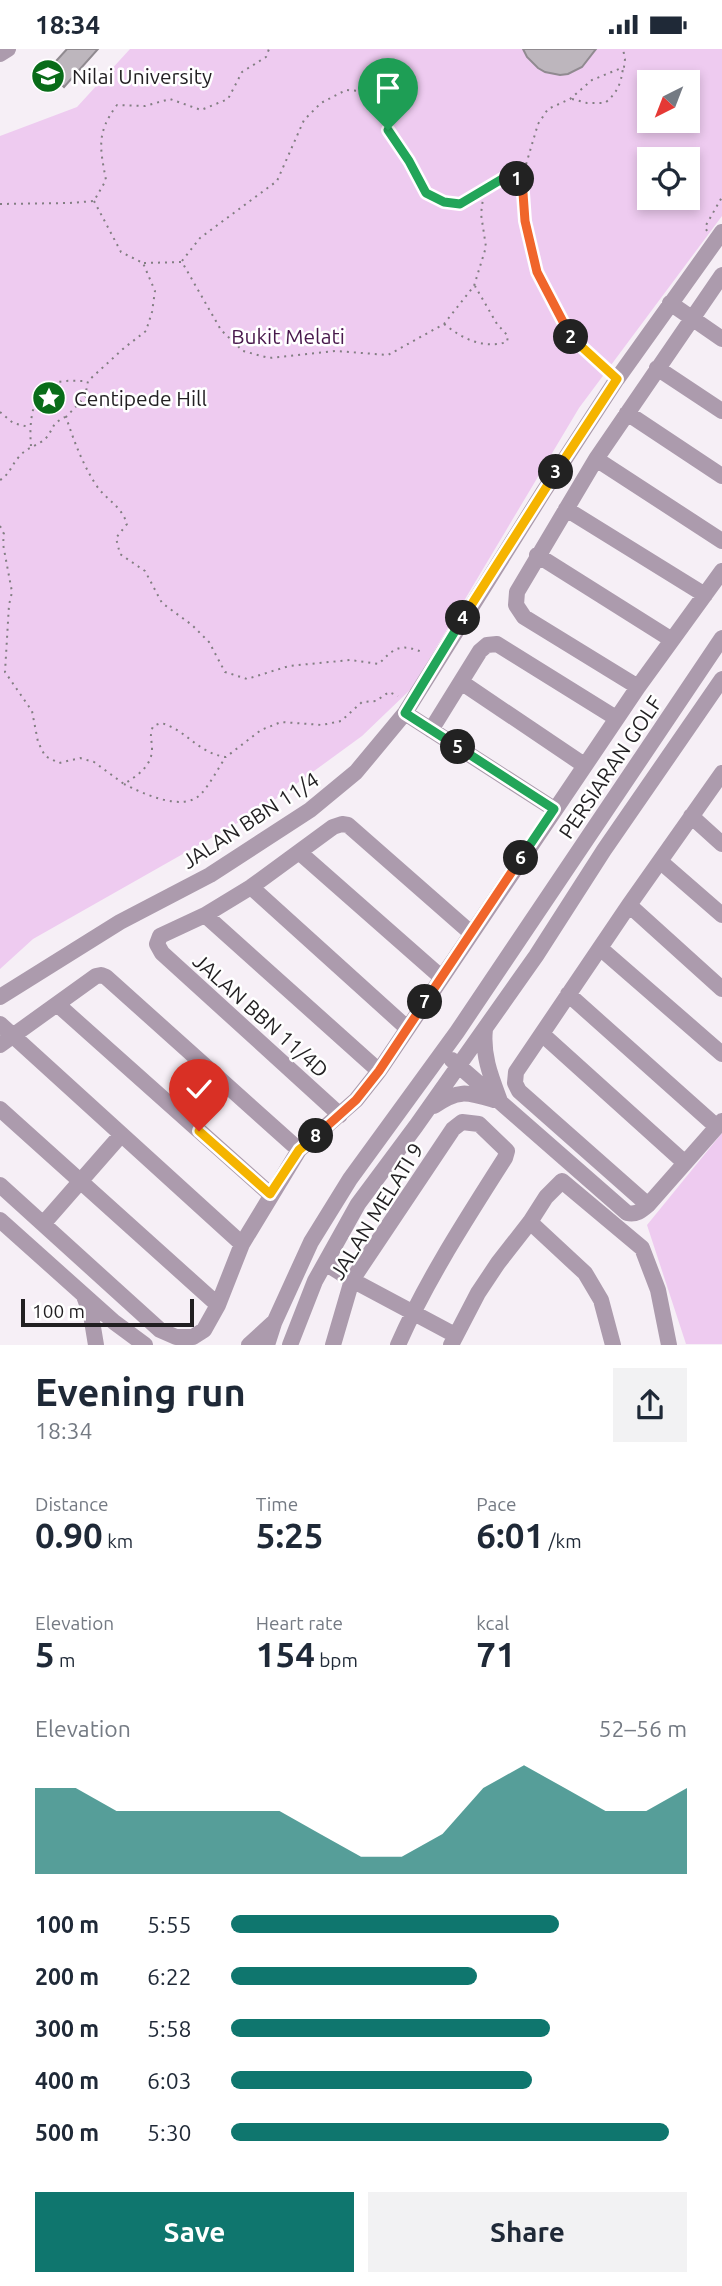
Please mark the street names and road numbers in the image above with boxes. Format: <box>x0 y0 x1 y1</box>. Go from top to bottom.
street label: PERSIARAN GOLF <box>553 691 667 843</box>
street label: JALAN BBN 11/4 <box>177 767 323 873</box>
street label: JALAN BBN 11/4D <box>189 948 333 1082</box>
street label: JALAN MELATI 9 <box>324 1138 428 1284</box>

